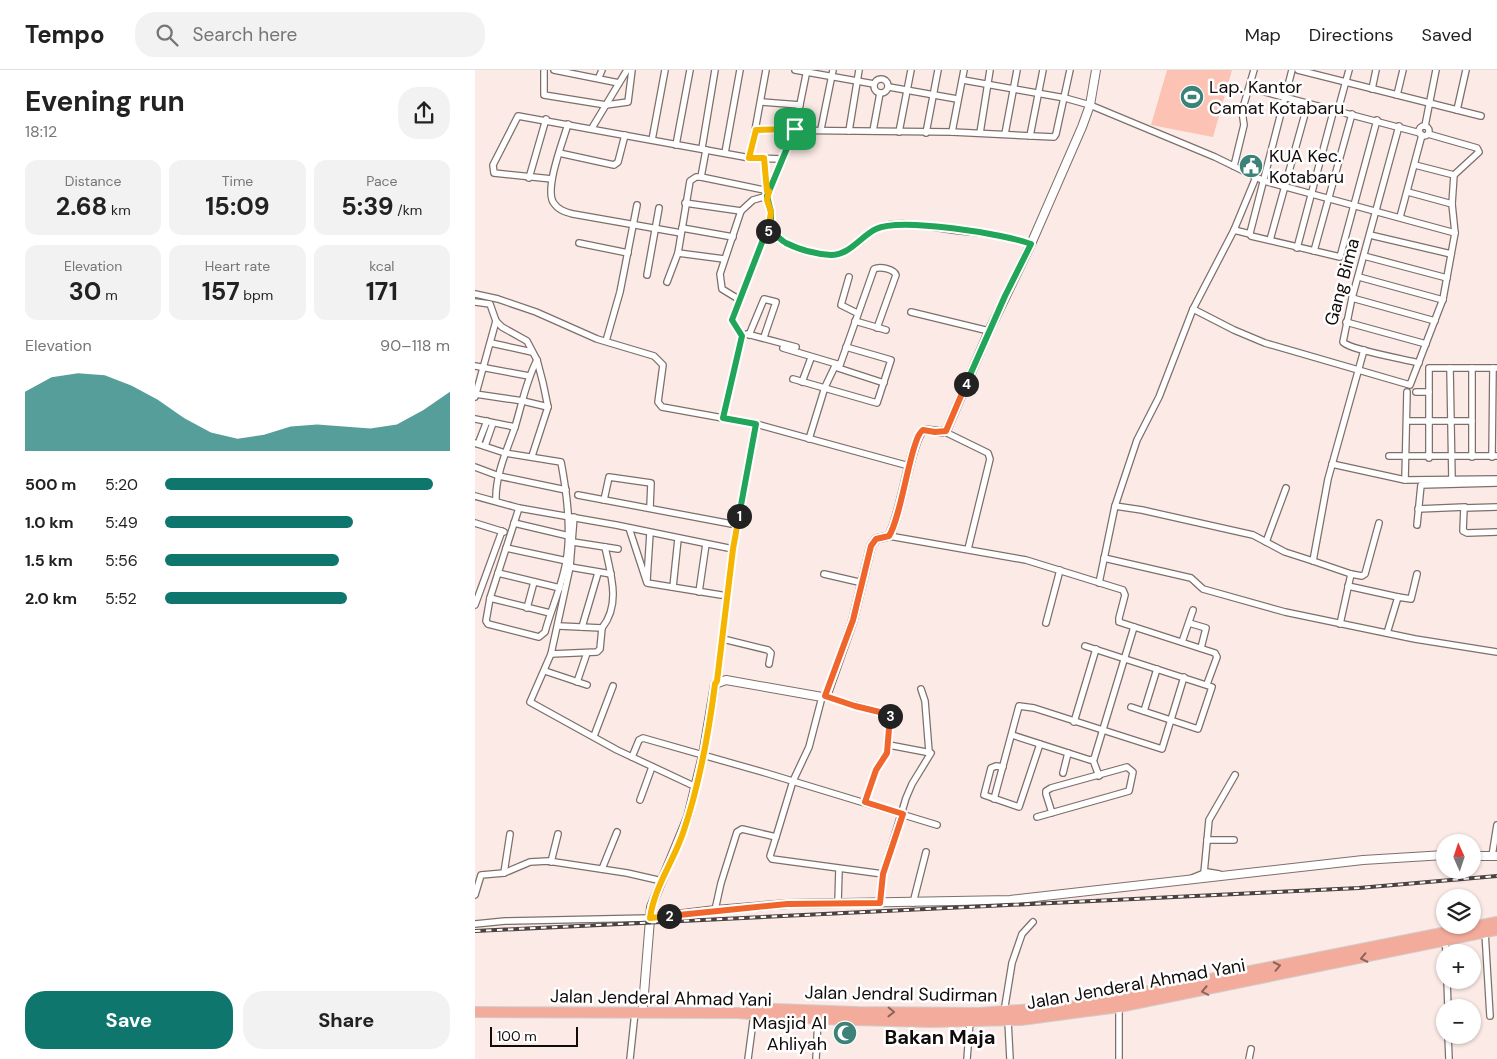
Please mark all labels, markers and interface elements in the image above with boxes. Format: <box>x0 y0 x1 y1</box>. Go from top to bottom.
search box <box>135 12 485 57</box>
text: Tempo <box>25 19 105 50</box>
icon: search <box>153 21 181 49</box>
text: Search here <box>193 22 297 47</box>
text: Map <box>1245 23 1281 47</box>
text: Directions <box>1309 23 1394 47</box>
text: Saved <box>1422 23 1472 47</box>
place label: Lap. Kantor Camat Kotabaru <box>1209 75 1344 120</box>
text: Evening run <box>25 83 185 120</box>
sports icon: Lap. Kantor Camat Kotabaru <box>1179 84 1205 110</box>
button: share <box>398 87 450 139</box>
pin <box>774 108 816 150</box>
icon: arrive <box>781 115 809 143</box>
text: 18:12 <box>25 121 57 142</box>
place label: KUA Kec. Kotabaru <box>1269 144 1344 189</box>
public building icon: KUA Kec. Kotabaru <box>1238 153 1264 179</box>
text: Distance <box>65 172 122 190</box>
text: Time <box>222 172 253 190</box>
text: Pace <box>366 172 398 190</box>
text: 2.68 <box>56 190 107 223</box>
text: 15:09 <box>205 190 270 223</box>
text: 5:39 <box>341 190 394 223</box>
text: km <box>107 201 131 219</box>
text: /km <box>394 201 422 219</box>
pin: 5 <box>755 218 781 244</box>
text: 5 <box>764 222 773 240</box>
street label: Gang Bima <box>1319 236 1365 328</box>
text: Elevation <box>64 257 122 275</box>
text: Heart rate <box>205 257 270 275</box>
text: kcal <box>369 257 394 275</box>
text: 30 <box>69 275 101 308</box>
text: 157 <box>202 275 240 308</box>
text: 171 <box>366 275 398 308</box>
text: m <box>101 286 118 304</box>
text: bpm <box>240 286 273 304</box>
text: Elevation <box>25 335 92 356</box>
text: 90–118 m <box>380 335 450 356</box>
pin: 4 <box>953 372 979 396</box>
text: 4 <box>962 375 971 393</box>
text: 500 m <box>25 474 76 495</box>
text: 5:20 <box>105 474 138 495</box>
pin: 1 <box>727 504 751 528</box>
text: 1 <box>737 507 742 525</box>
text: 1.0 km <box>25 512 74 533</box>
text: 5:49 <box>105 512 138 533</box>
text: 1.5 km <box>25 550 73 571</box>
text: 5:56 <box>105 550 138 571</box>
text: 2.0 km <box>25 588 77 609</box>
text: 5:52 <box>105 588 137 609</box>
pin: 3 <box>877 704 903 728</box>
text: 3 <box>886 707 895 725</box>
north arrow <box>1436 834 1481 879</box>
map controls <box>1436 834 1481 1044</box>
button: layers <box>1436 889 1481 934</box>
pin: 2 <box>657 904 681 928</box>
text: 2 <box>665 907 674 925</box>
button: + <box>1436 944 1481 989</box>
one-way arrow <box>1359 952 1368 963</box>
street label: Jalan Jenderal Ahmad Yani <box>1025 953 1247 1015</box>
one-way arrow <box>1272 961 1281 972</box>
street label: Jalan Jendral Sudirman <box>804 980 998 1008</box>
street label: Jalan Jenderal Ahmad Yani <box>550 984 772 1012</box>
one-way arrow <box>1200 985 1209 996</box>
button: Save <box>25 991 233 1049</box>
button: Share <box>243 991 450 1049</box>
button: − <box>1436 999 1481 1044</box>
one-way arrow <box>888 1007 895 1017</box>
place label: Masjid Al Ahliyah <box>752 1011 827 1056</box>
mosque icon: Masjid Al Ahliyah <box>832 1020 858 1046</box>
scale bar <box>490 1024 577 1047</box>
district label: Bakan Maja <box>884 1024 996 1050</box>
text: 100 m <box>497 1027 537 1045</box>

